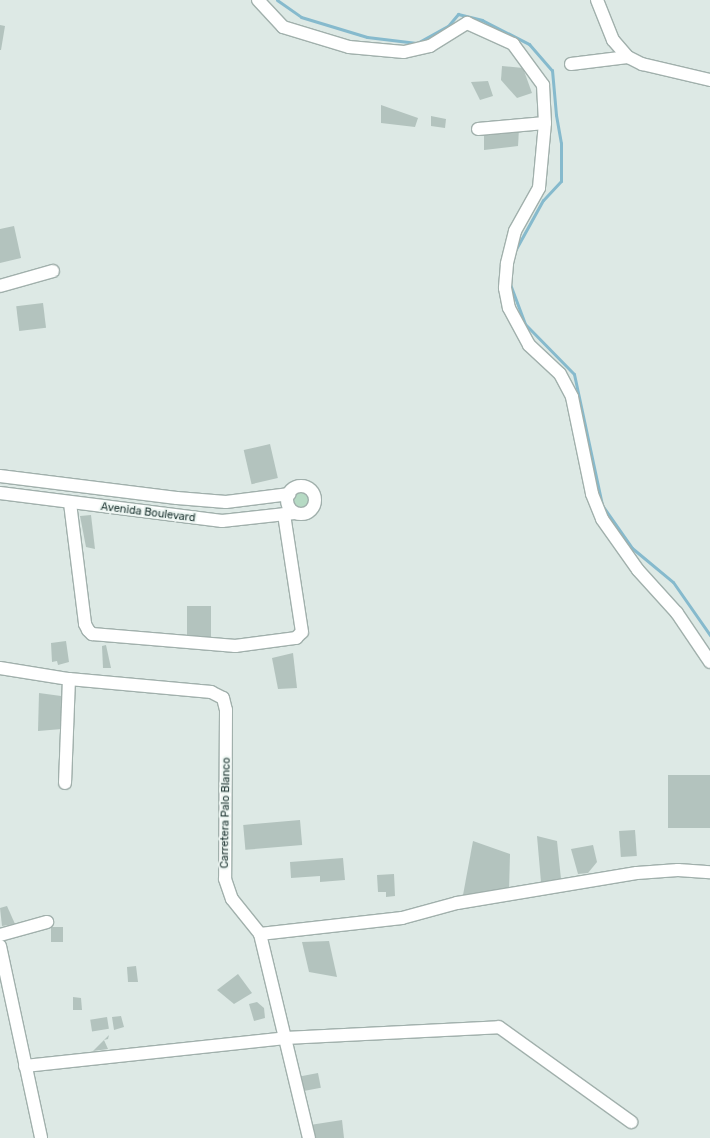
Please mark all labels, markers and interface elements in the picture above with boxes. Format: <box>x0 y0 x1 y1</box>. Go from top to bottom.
street label: Avenida Boulevard <box>100 501 196 525</box>
street label: Carretera Palo Blanco <box>218 757 234 869</box>

